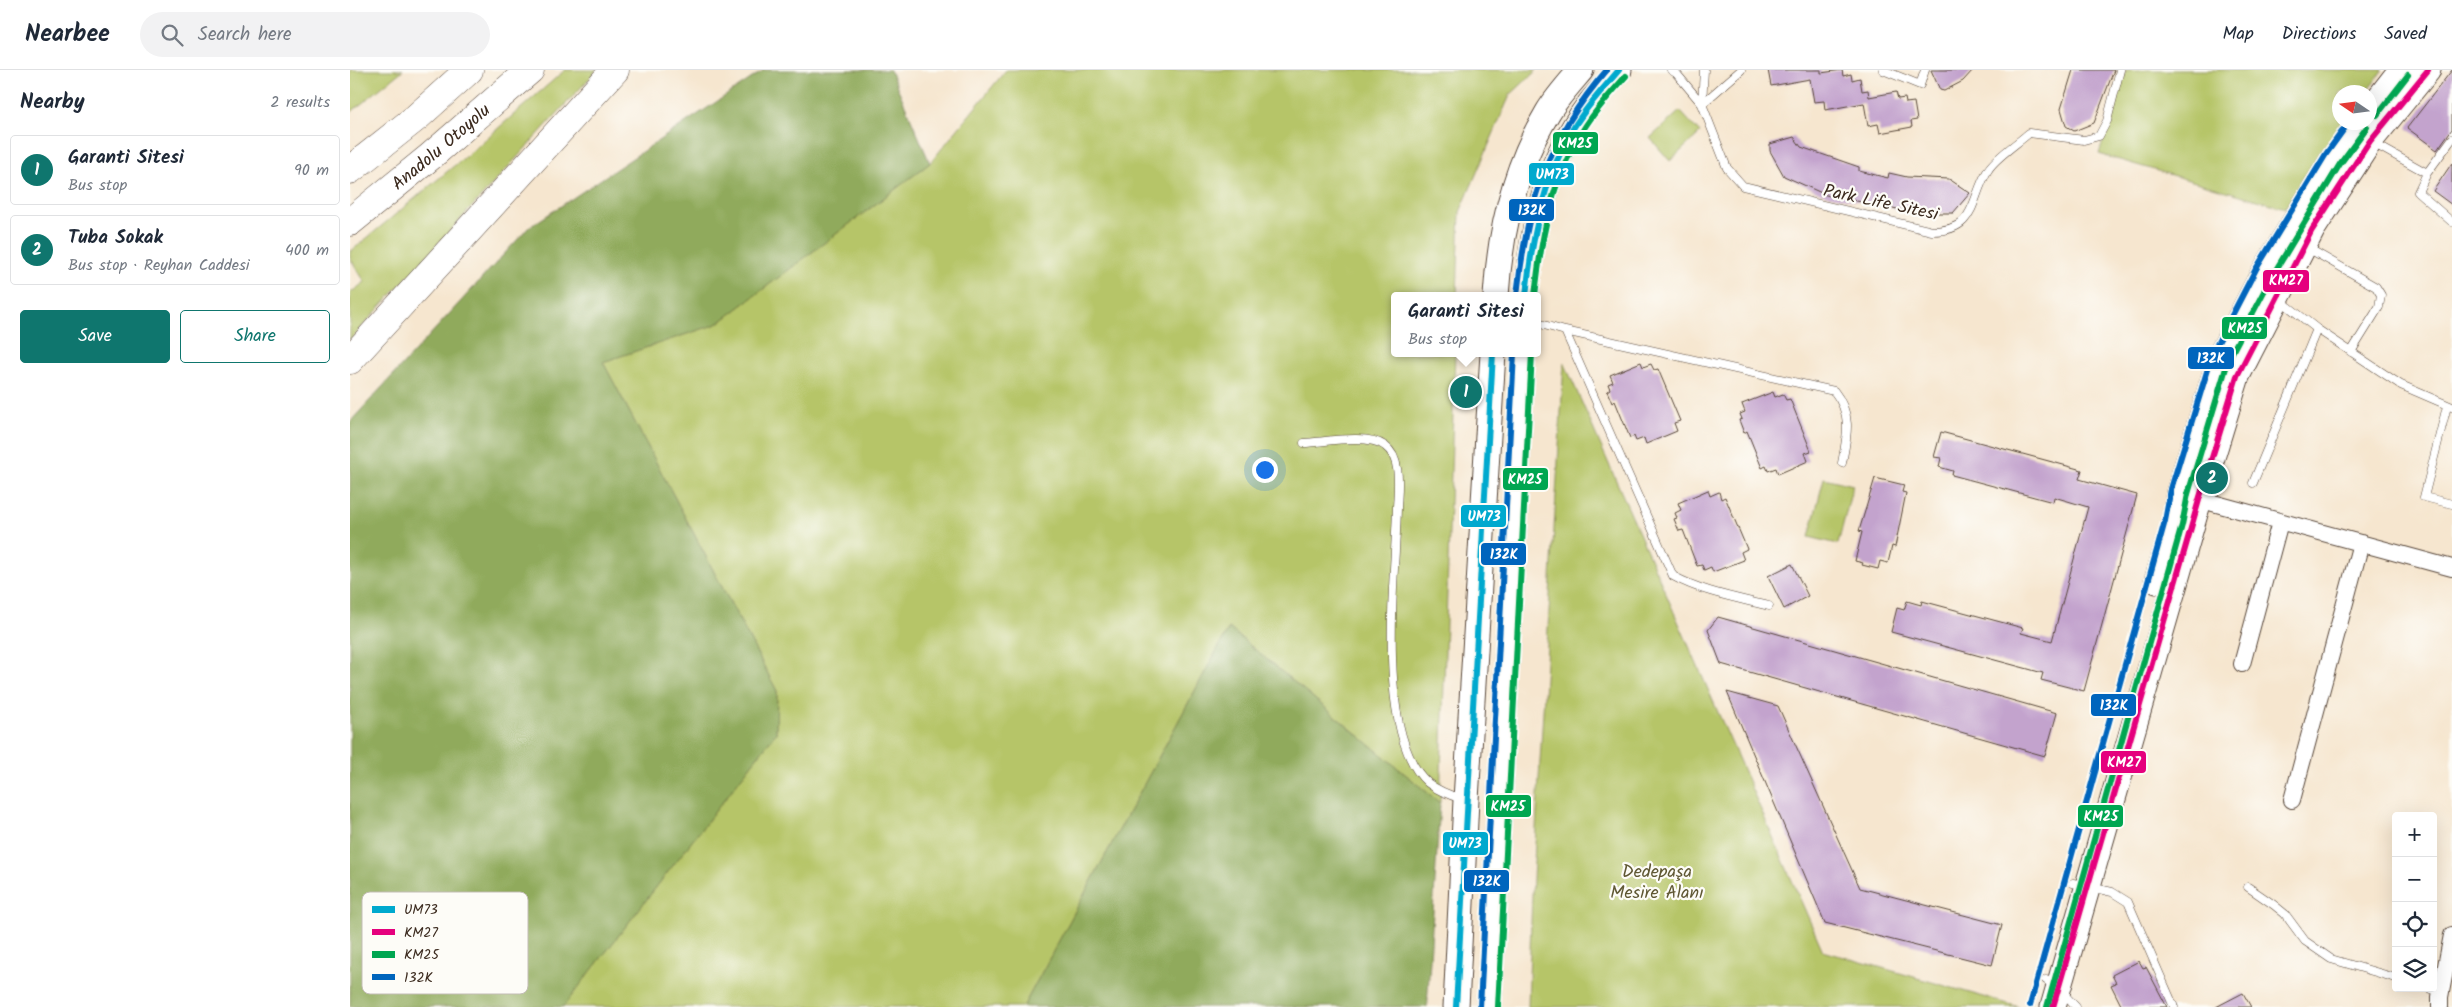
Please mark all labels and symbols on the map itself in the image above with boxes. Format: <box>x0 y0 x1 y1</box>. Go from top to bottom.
north arrow <box>2332 85 2377 130</box>
street label: Anadolu Otoyolu <box>386 97 498 199</box>
line badge: KM25 <box>1552 131 1599 155</box>
text: KM25 <box>1558 133 1594 155</box>
line badge: UM73 <box>1528 162 1575 186</box>
text: UM73 <box>1535 164 1569 186</box>
street label: Park Life Sitesi <box>1820 177 1942 230</box>
line badge: 132K <box>1508 198 1555 222</box>
text: 132K <box>1518 200 1547 222</box>
line badge: KM27 <box>2262 269 2310 293</box>
text: KM27 <box>2269 270 2303 292</box>
line badge: KM25 <box>2221 316 2268 340</box>
text: KM25 <box>2228 318 2264 340</box>
line badge: 132K <box>2187 346 2235 370</box>
text: 132K <box>2197 348 2226 370</box>
pin: 1 <box>1450 373 1482 411</box>
your location <box>1252 457 1278 483</box>
pin: 2 <box>2196 459 2228 497</box>
line badge: KM25 <box>1502 467 1549 491</box>
text: KM25 <box>1508 469 1544 491</box>
line badge: UM73 <box>1460 504 1507 528</box>
text: UM73 <box>1467 506 1501 528</box>
line badge: 132K <box>1480 542 1527 566</box>
text: 132K <box>1490 544 1519 566</box>
line badge: 132K <box>2090 693 2137 717</box>
text: 132K <box>2100 695 2129 717</box>
line badge: KM27 <box>2100 750 2147 774</box>
text: KM27 <box>2107 752 2141 774</box>
line badge: KM25 <box>1485 794 1532 818</box>
text: KM25 <box>1491 796 1527 818</box>
line badge: KM25 <box>2077 804 2124 828</box>
text: KM25 <box>2084 806 2120 828</box>
line badge: UM73 <box>1442 831 1489 856</box>
text: UM73 <box>1448 833 1482 855</box>
park label: Dedepaşa Mesire Alanı <box>1610 858 1704 908</box>
line badge: 132K <box>1463 869 1510 893</box>
text: 132K <box>1473 871 1502 893</box>
legend <box>362 892 528 994</box>
text: UM73 <box>404 899 438 921</box>
text: KM27 <box>404 922 438 944</box>
text: KM25 <box>404 944 440 966</box>
text: 132K <box>404 967 434 989</box>

